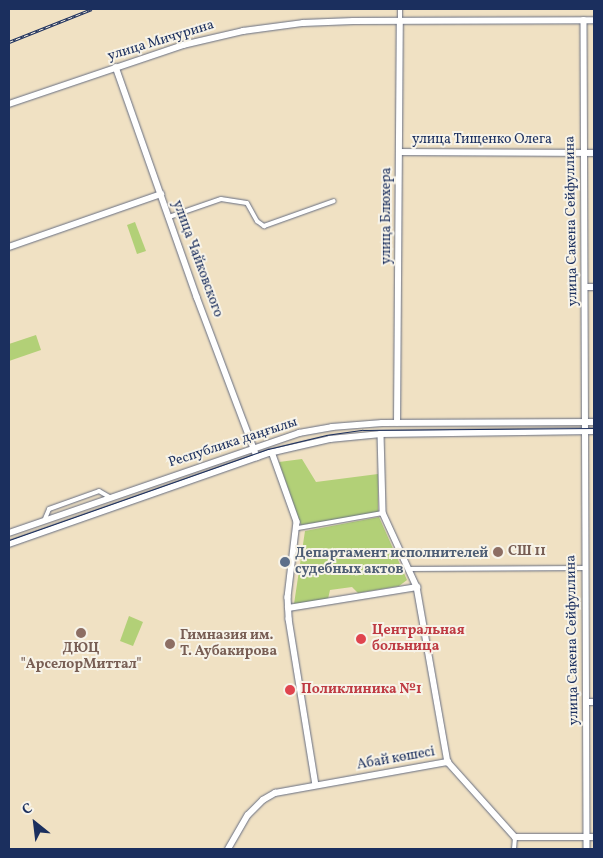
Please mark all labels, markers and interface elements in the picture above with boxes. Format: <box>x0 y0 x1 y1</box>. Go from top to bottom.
street label: улица Мичурина <box>106 17 216 65</box>
street label: улица Тищенко Олега <box>412 132 552 148</box>
street label: улица Сакена Сейфуллина <box>562 136 582 306</box>
street label: улица Блюхера <box>379 168 395 264</box>
street label: улица Чайковского <box>168 198 226 320</box>
street label: Республика даңғылы <box>166 414 300 472</box>
place label: СШ 11 <box>508 544 546 560</box>
place label: Департамент исполнителей судебных актов <box>295 546 488 578</box>
marker: СШ 11 <box>492 546 504 558</box>
street label: улица Сакена Сейфуллина <box>563 555 583 725</box>
marker: Департамент исполнителей судебных актов <box>279 556 291 568</box>
place label: Центральная больница <box>372 623 465 656</box>
marker: ДЮЦ "АрселорМиттал" <box>75 627 87 639</box>
place label: Гимназия им. Т. Аубакирова <box>180 628 277 660</box>
marker: Центральная больница <box>354 632 368 646</box>
marker: Гимназия им. Т. Аубакирова <box>164 638 176 650</box>
place label: ДЮЦ "АрселорМиттал" <box>20 641 142 674</box>
place label: Поликлиника №1 <box>301 682 422 698</box>
marker: Поликлиника №1 <box>283 683 297 697</box>
street label: Абай көшесі <box>356 744 436 774</box>
north arrow <box>10 798 60 848</box>
text: С <box>19 799 36 820</box>

